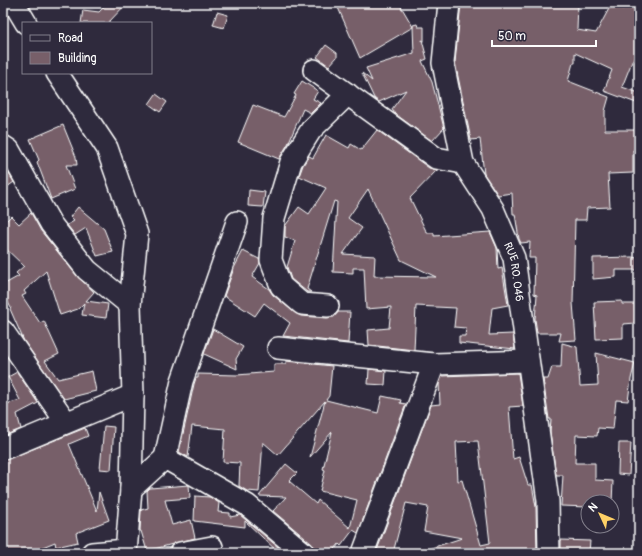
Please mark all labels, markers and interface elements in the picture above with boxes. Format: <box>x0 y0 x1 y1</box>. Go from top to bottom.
legend <box>22 22 152 74</box>
scale bar <box>492 22 596 48</box>
text: 50 m <box>498 29 526 44</box>
text: Road <box>58 31 83 46</box>
text: Building <box>58 51 97 66</box>
street label: RUE RO. 046 <box>501 240 526 302</box>
north arrow <box>580 494 620 534</box>
text: N <box>586 500 601 515</box>

